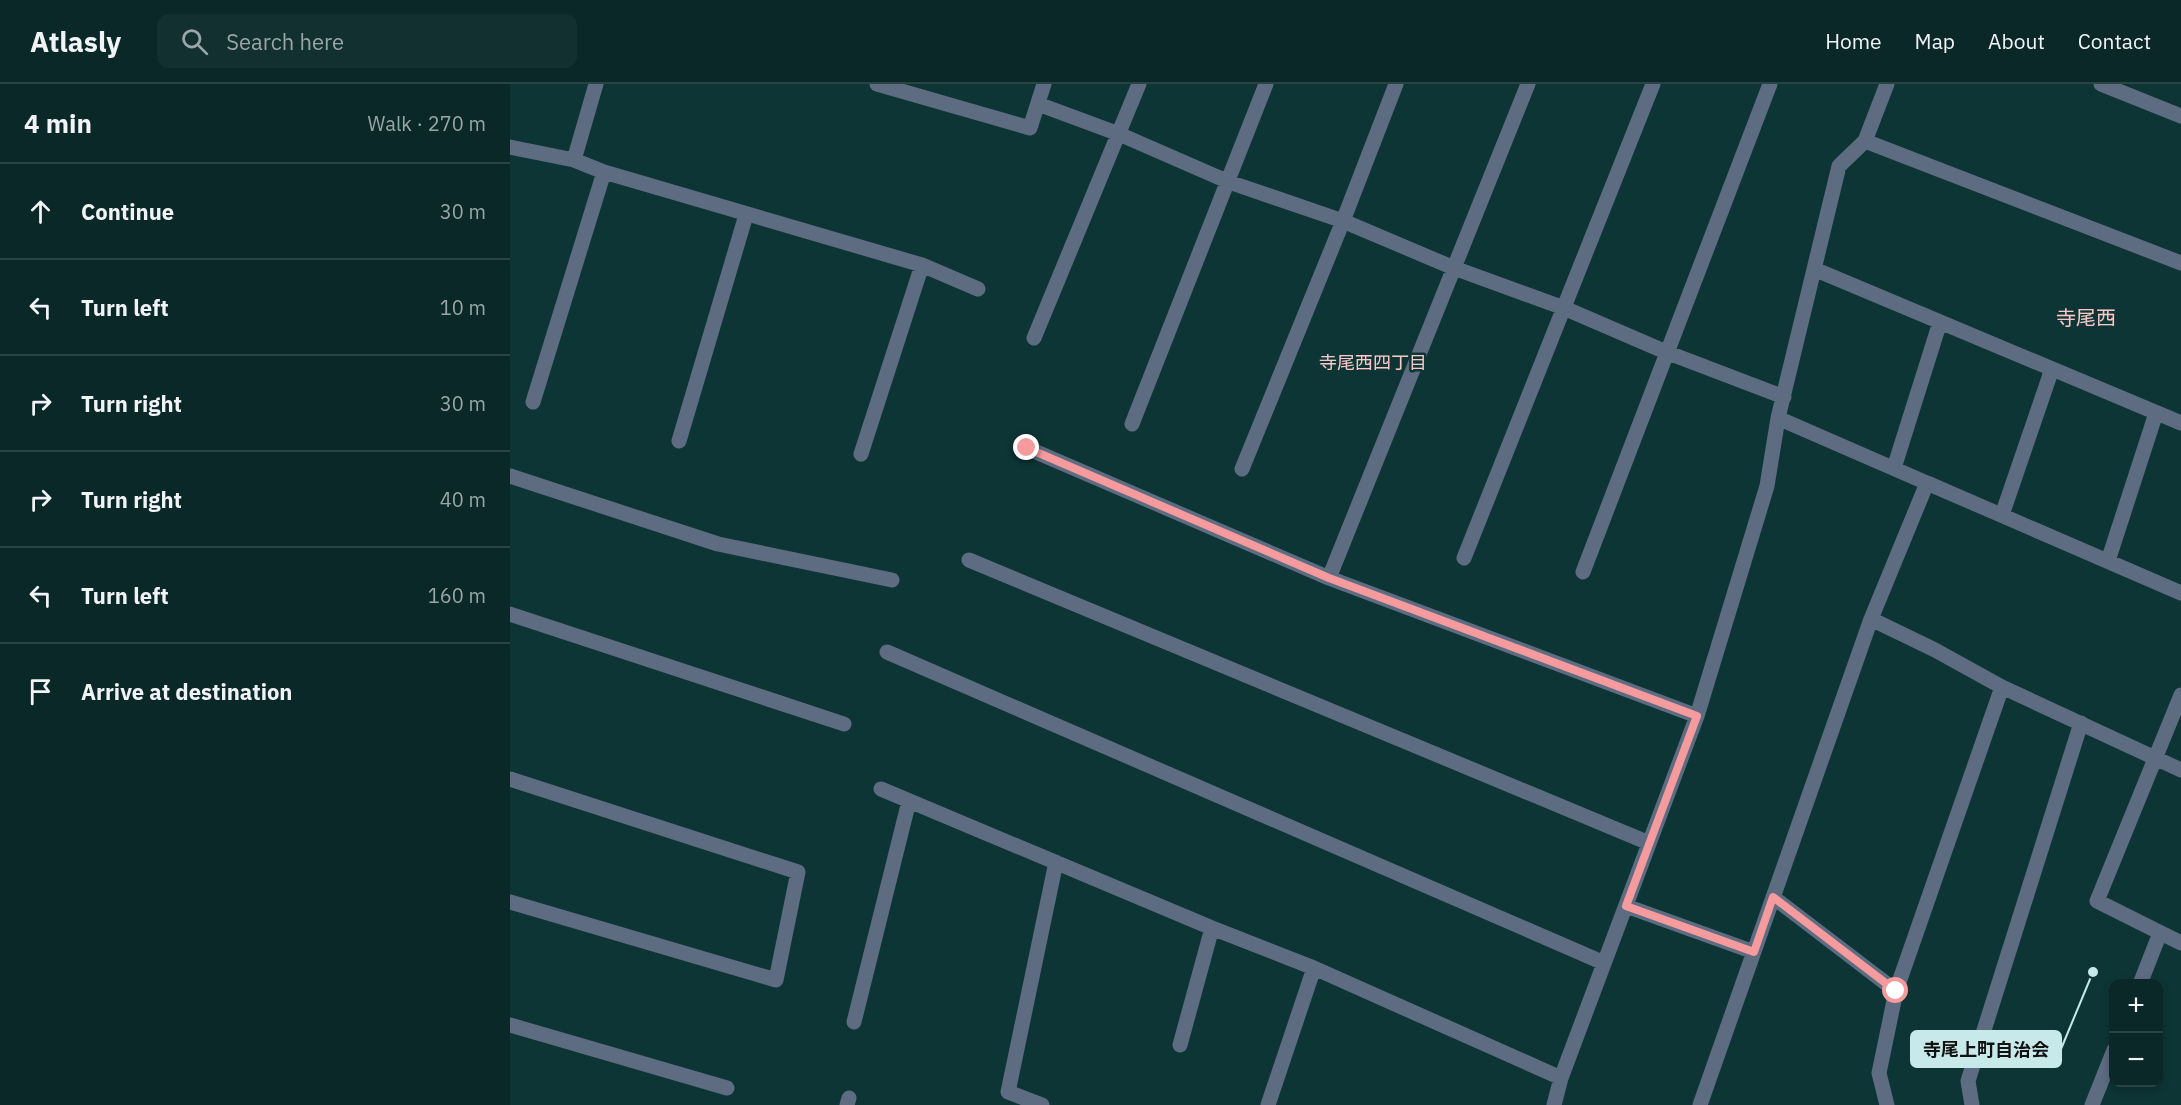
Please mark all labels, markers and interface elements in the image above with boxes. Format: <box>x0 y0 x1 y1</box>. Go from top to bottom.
search box <box>157 14 577 68</box>
text: Atlasly <box>30 23 121 60</box>
icon: search <box>178 25 211 58</box>
text: Search here <box>226 27 344 56</box>
text: Home <box>1825 27 1882 55</box>
text: Map <box>1915 27 1955 55</box>
text: About <box>1988 27 2045 55</box>
text: Contact <box>2078 27 2151 55</box>
text: 4 min <box>24 106 92 140</box>
text: Walk · 270 m <box>368 110 486 137</box>
icon: ahead <box>24 195 57 228</box>
text: Continue <box>81 197 174 226</box>
text: 30 m <box>440 198 486 225</box>
icon: left <box>24 291 57 324</box>
text: Turn left <box>81 293 169 322</box>
text: 10 m <box>440 294 486 321</box>
district label: 寺尾西 <box>2056 304 2116 331</box>
district label: 寺尾西四丁目 <box>1319 351 1427 374</box>
icon: right <box>24 387 57 420</box>
text: Turn right <box>81 389 182 418</box>
text: 30 m <box>440 390 486 417</box>
route end <box>1013 434 1039 460</box>
icon: right <box>24 483 57 516</box>
text: Turn right <box>81 485 182 514</box>
text: 40 m <box>440 486 486 513</box>
icon: left <box>24 579 57 612</box>
text: Turn left <box>81 581 169 610</box>
text: 160 m <box>428 582 486 609</box>
icon: arrive <box>24 675 57 708</box>
text: Arrive at destination <box>81 677 292 706</box>
route start <box>1882 977 1908 1003</box>
map controls <box>2109 979 2163 1087</box>
button: + <box>2109 979 2163 1033</box>
callout: 寺尾上町自治会 <box>1911 1031 2061 1067</box>
button: − <box>2109 1033 2163 1087</box>
text: 寺尾上町自治会 <box>1923 1038 2049 1061</box>

